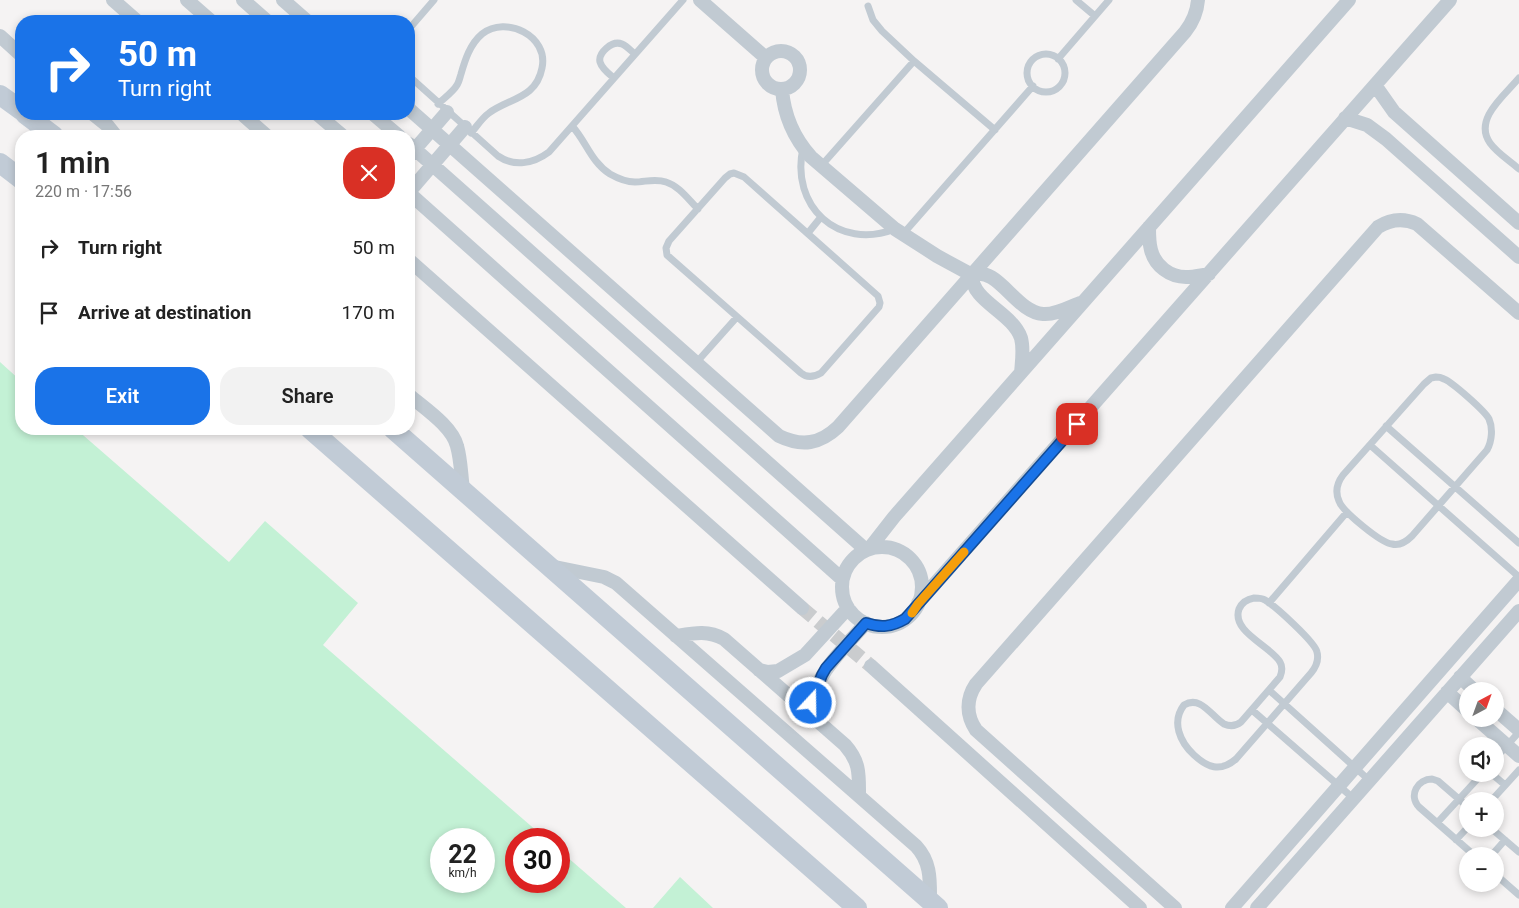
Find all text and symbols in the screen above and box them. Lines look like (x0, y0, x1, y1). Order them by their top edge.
text: 50 m (118, 34, 197, 75)
icon: right (35, 35, 100, 100)
text: Turn right (118, 76, 212, 101)
text: 1 min (35, 145, 110, 180)
button: close (343, 147, 395, 199)
text: 220 m · 17:56 (35, 182, 132, 201)
icon: right (35, 234, 63, 262)
text: Turn right (78, 236, 162, 259)
text: 50 m (352, 236, 395, 259)
icon: arrive (35, 299, 63, 327)
text: Arrive at destination (78, 301, 251, 324)
text: 170 m (342, 301, 395, 324)
button: Exit (35, 367, 210, 425)
button: Share (220, 367, 395, 425)
pin (1056, 403, 1098, 445)
icon: arrive (1063, 410, 1091, 438)
position arrow (784, 676, 836, 728)
north arrow (1459, 682, 1504, 728)
map controls (1459, 682, 1504, 892)
button: sound (1459, 737, 1504, 782)
button: + (1459, 792, 1504, 837)
speed limit sign: 30 (505, 828, 570, 893)
text: 22 (448, 840, 477, 869)
button: − (1459, 847, 1504, 892)
text: km/h (448, 866, 477, 880)

